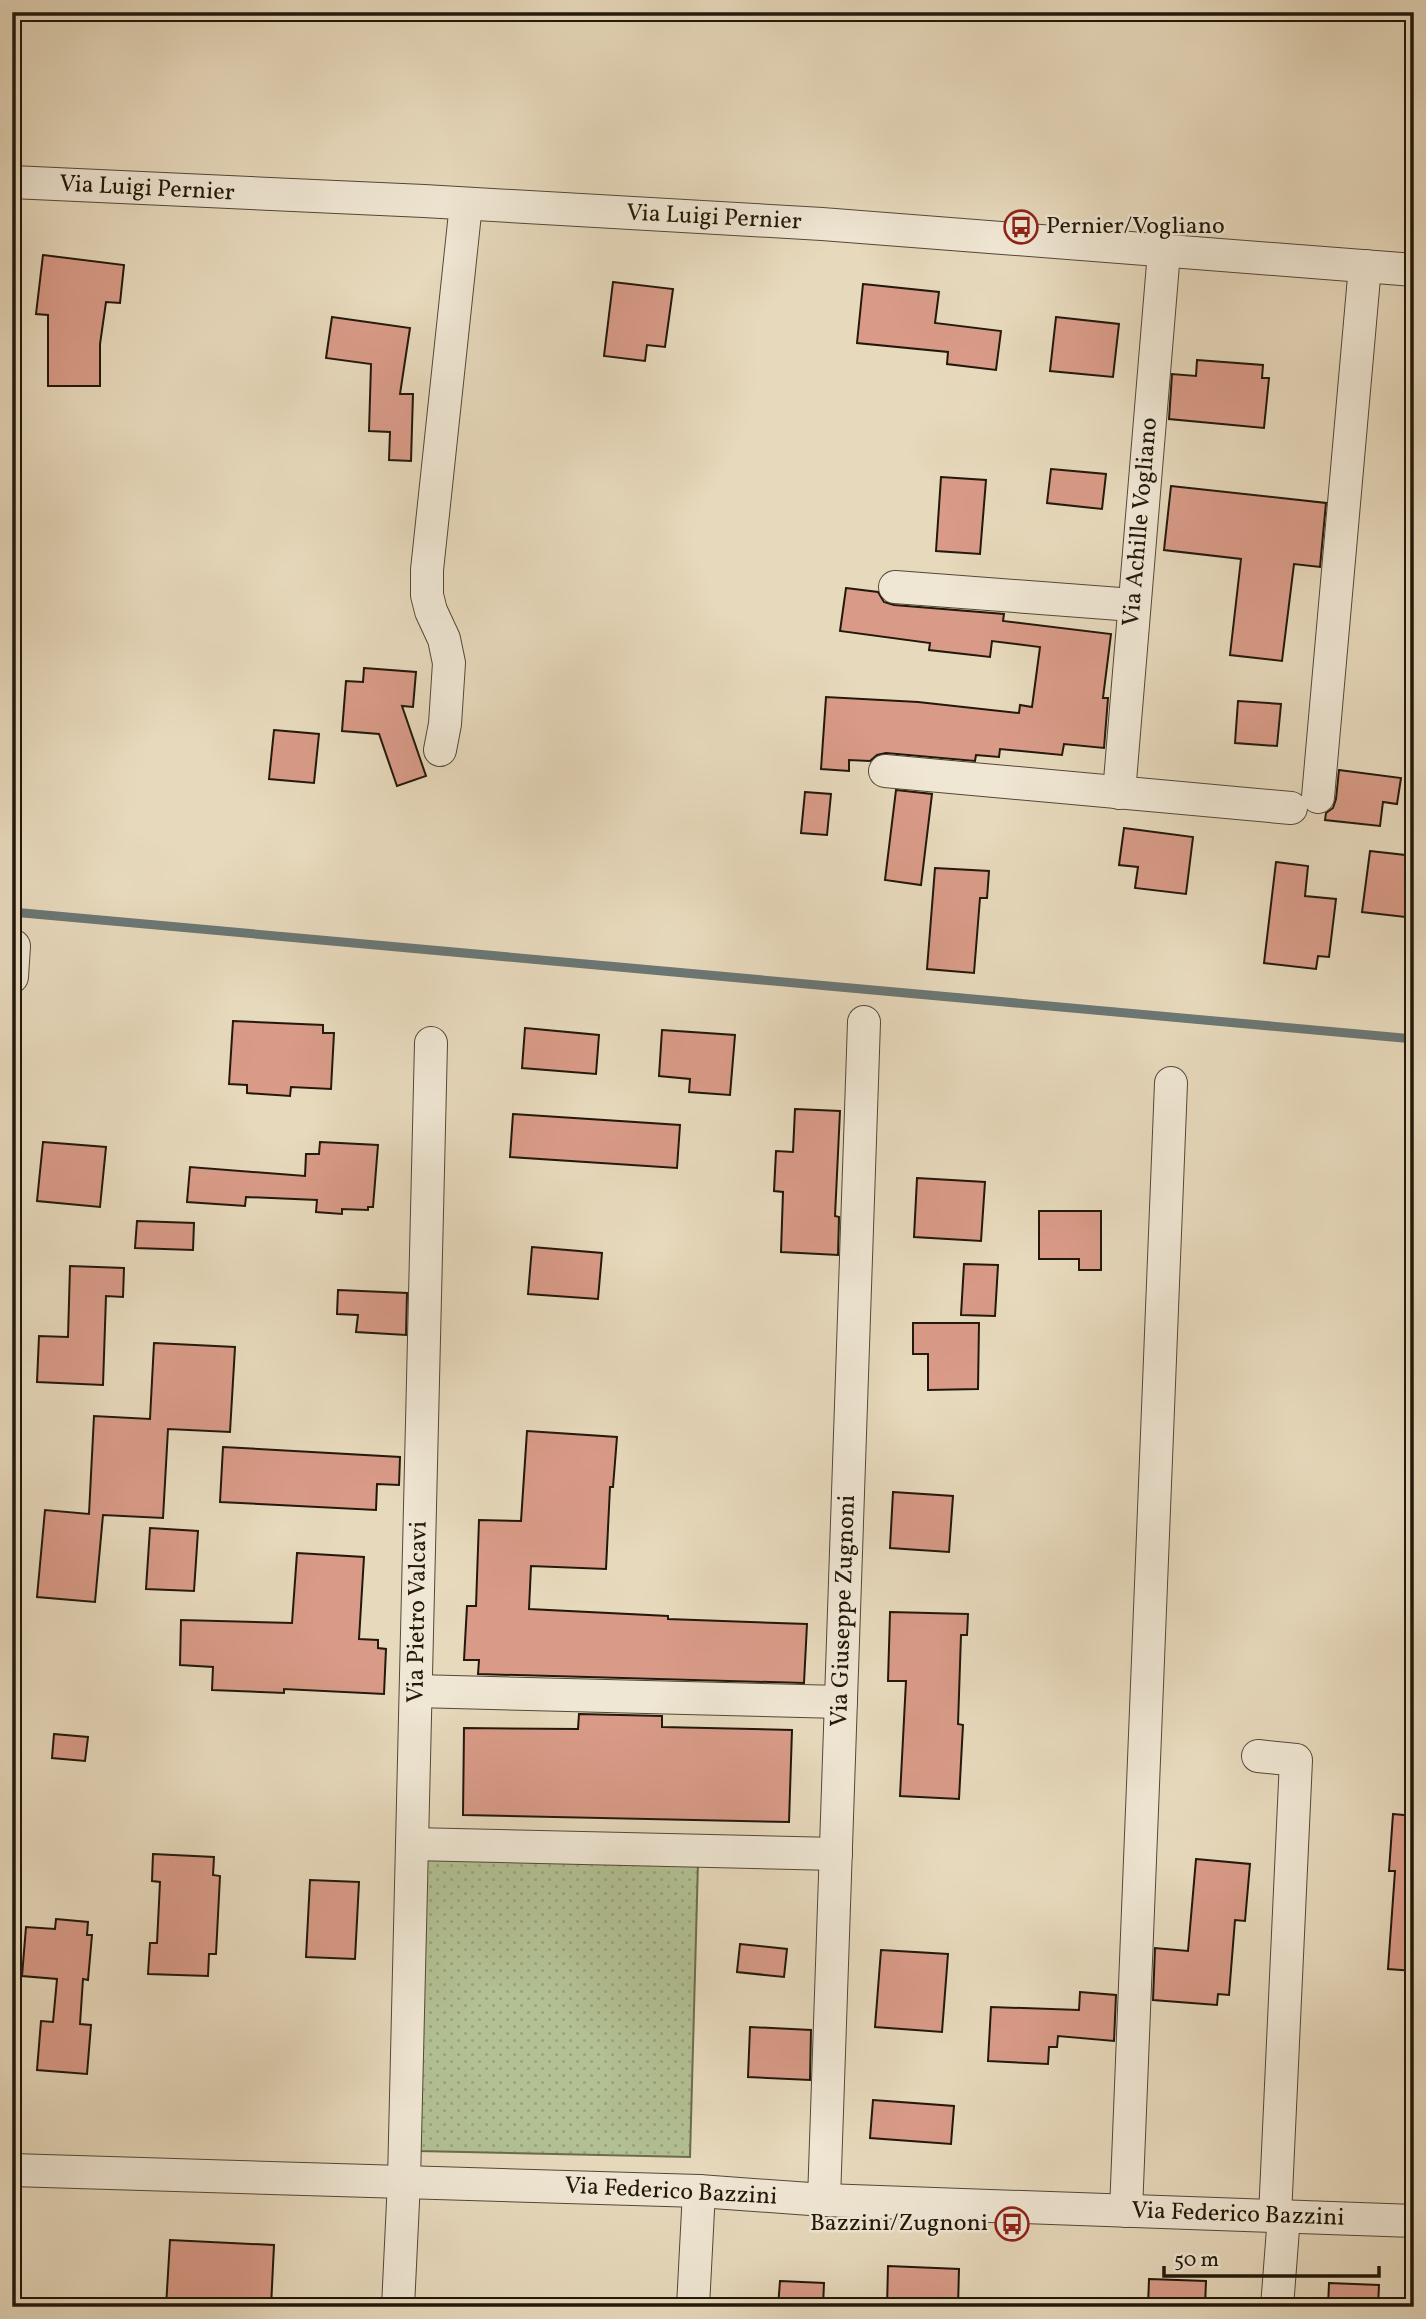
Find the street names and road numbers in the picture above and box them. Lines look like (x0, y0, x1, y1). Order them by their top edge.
street label: Via Luigi Pernier (58, 167, 236, 211)
street label: Via Luigi Pernier (625, 196, 803, 240)
street label: Via Achille Vogliano (1115, 416, 1167, 628)
street label: Via Giuseppe Zugnoni (823, 1494, 865, 1728)
street label: Via Pietro Valcavi (399, 1521, 437, 1703)
street label: Via Federico Bazzini (564, 2169, 778, 2215)
street label: Via Federico Bazzini (1131, 2194, 1345, 2236)

